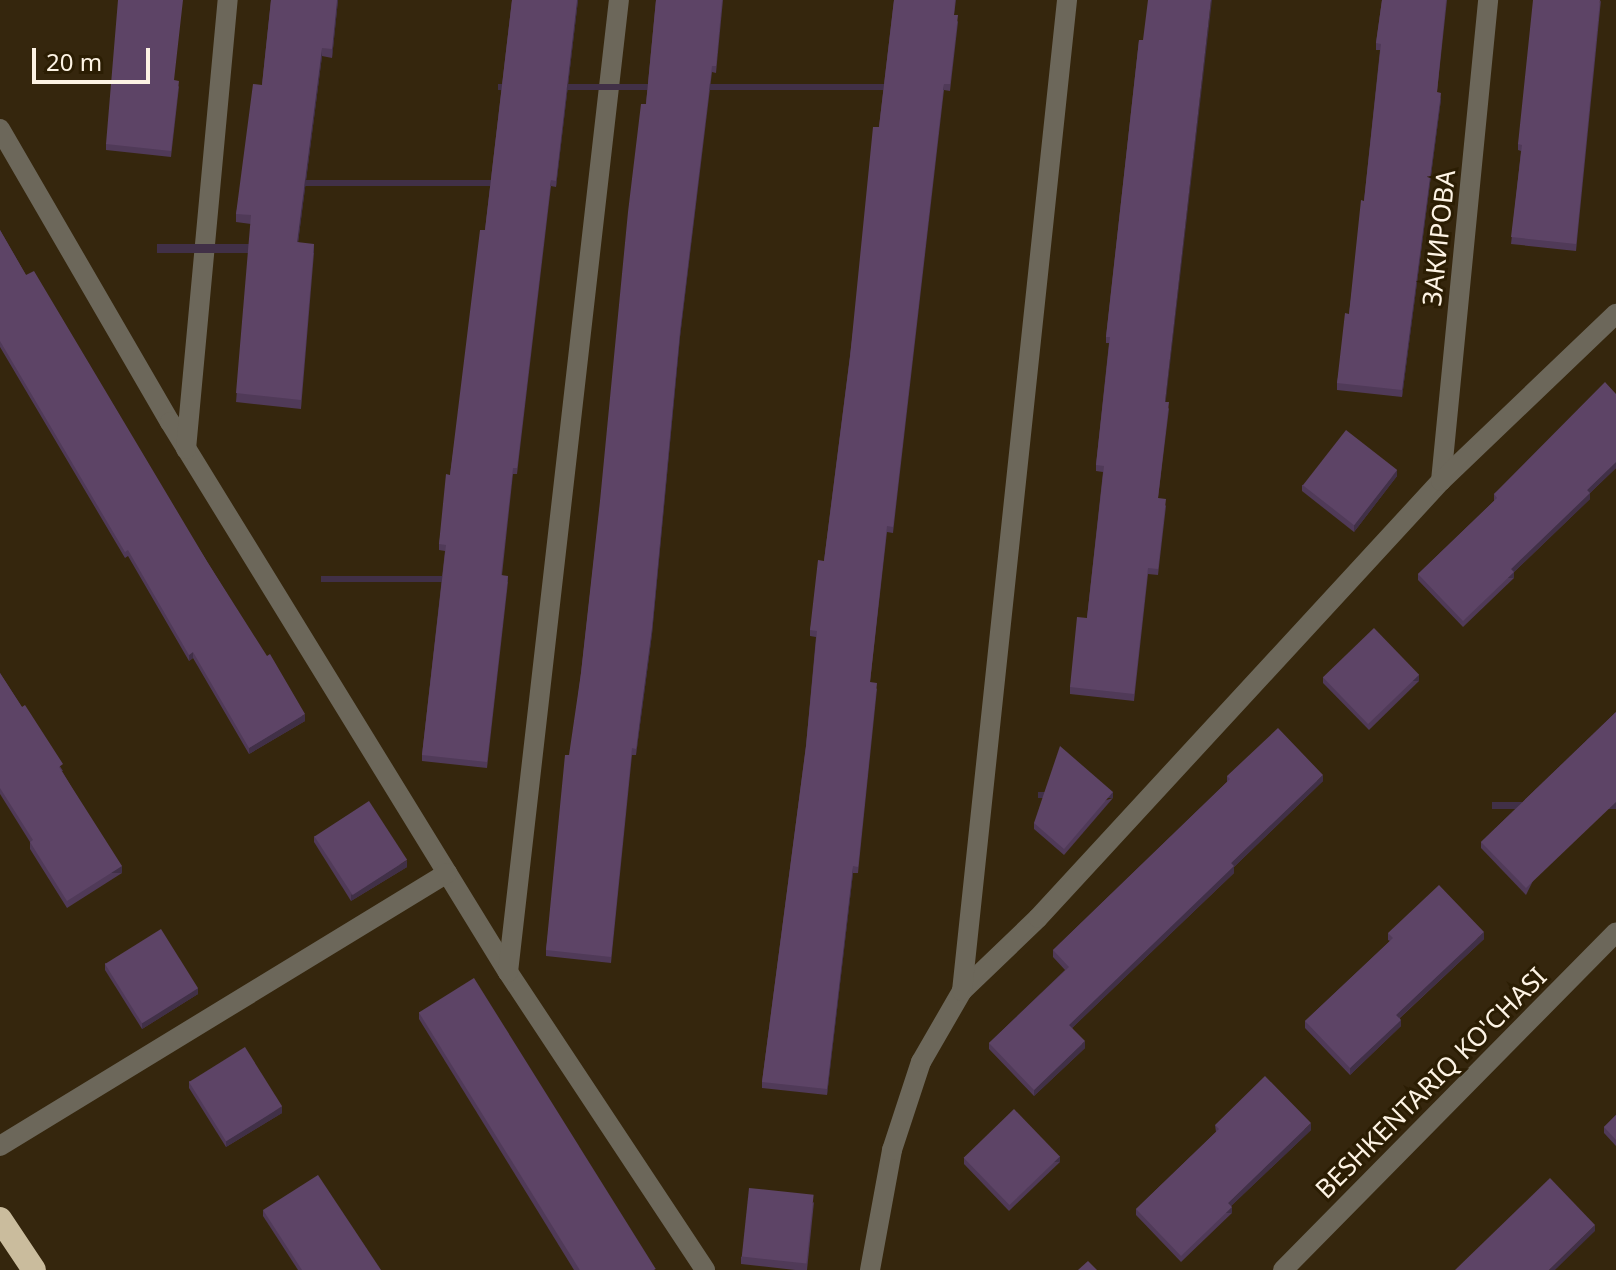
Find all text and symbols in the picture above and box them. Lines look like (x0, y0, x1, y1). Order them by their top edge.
scale bar (36, 32, 154, 82)
text: 20 m (46, 45, 102, 78)
street label: ЗАКИРОВА (1416, 168, 1462, 308)
street label: BESHKENTARIQ KO'CHASI (1309, 961, 1553, 1205)

